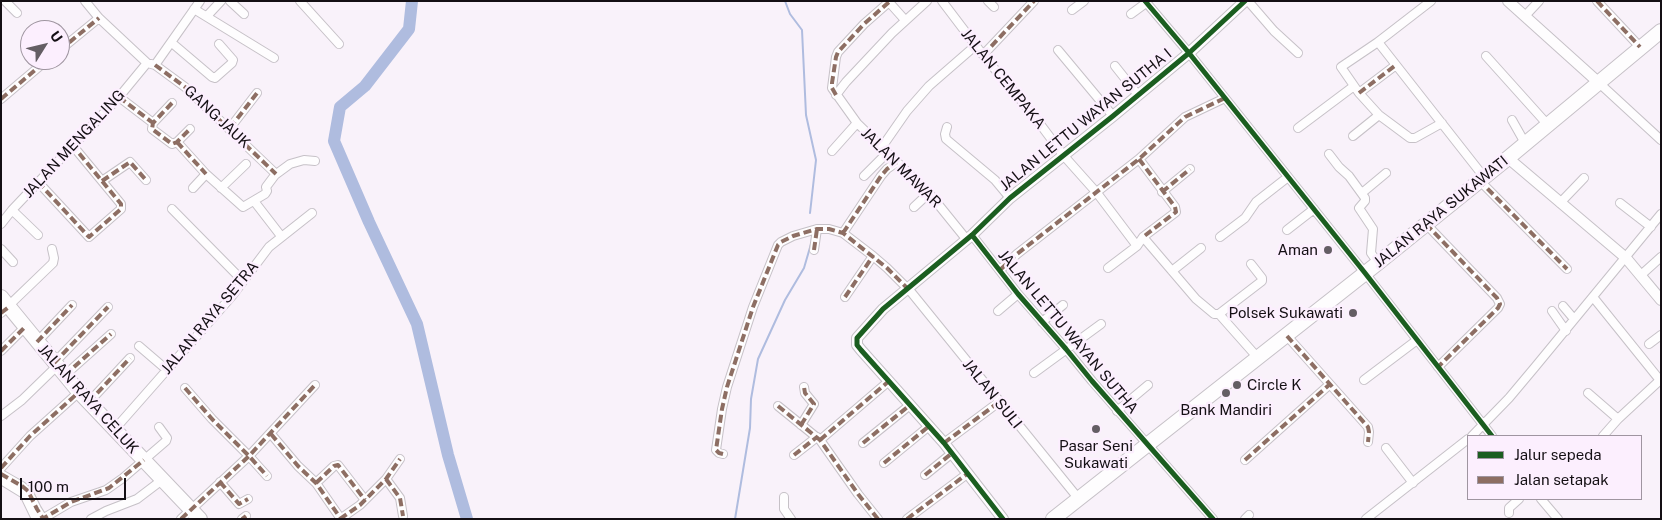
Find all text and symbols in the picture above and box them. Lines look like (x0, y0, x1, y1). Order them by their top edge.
north arrow (20, 20, 70, 70)
street label: JALAN CEMPAKA (957, 25, 1049, 133)
text: U (47, 28, 66, 46)
street label: JALAN LETTU WAYAN SUTHA I (996, 45, 1176, 195)
street label: GANG JAUK (180, 82, 254, 152)
street label: JALAN MENGALING (19, 86, 129, 202)
street label: JALAN MAWAR (857, 124, 945, 212)
street label: JALAN RAYA SUKAWATI (1370, 152, 1512, 272)
place label: Aman (1277, 241, 1318, 259)
marker: Aman (1322, 244, 1334, 256)
street label: JALAN LETTU WAYAN SUTHA (994, 246, 1142, 418)
street label: JALAN RAYA SETRA (158, 258, 262, 378)
place label: Polsek Sukawati (1228, 304, 1343, 322)
marker: Polsek Sukawati (1347, 307, 1359, 319)
street label: JALAN RAYA CELUK (34, 341, 142, 457)
street label: JALAN SULI (959, 356, 1025, 432)
place label: Circle K (1247, 376, 1301, 394)
marker: Circle K (1231, 379, 1243, 391)
marker: Bank Mandiri (1220, 387, 1232, 399)
place label: Bank Mandiri (1180, 401, 1272, 419)
marker: Pasar Seni Sukawati (1090, 423, 1102, 435)
legend (1467, 435, 1642, 500)
place label: Pasar Seni Sukawati (1059, 437, 1133, 472)
text: Jalur sepeda (1514, 446, 1602, 463)
scale bar (22, 468, 129, 500)
text: Jalan setapak (1514, 471, 1609, 488)
text: 100 m (28, 478, 69, 495)

